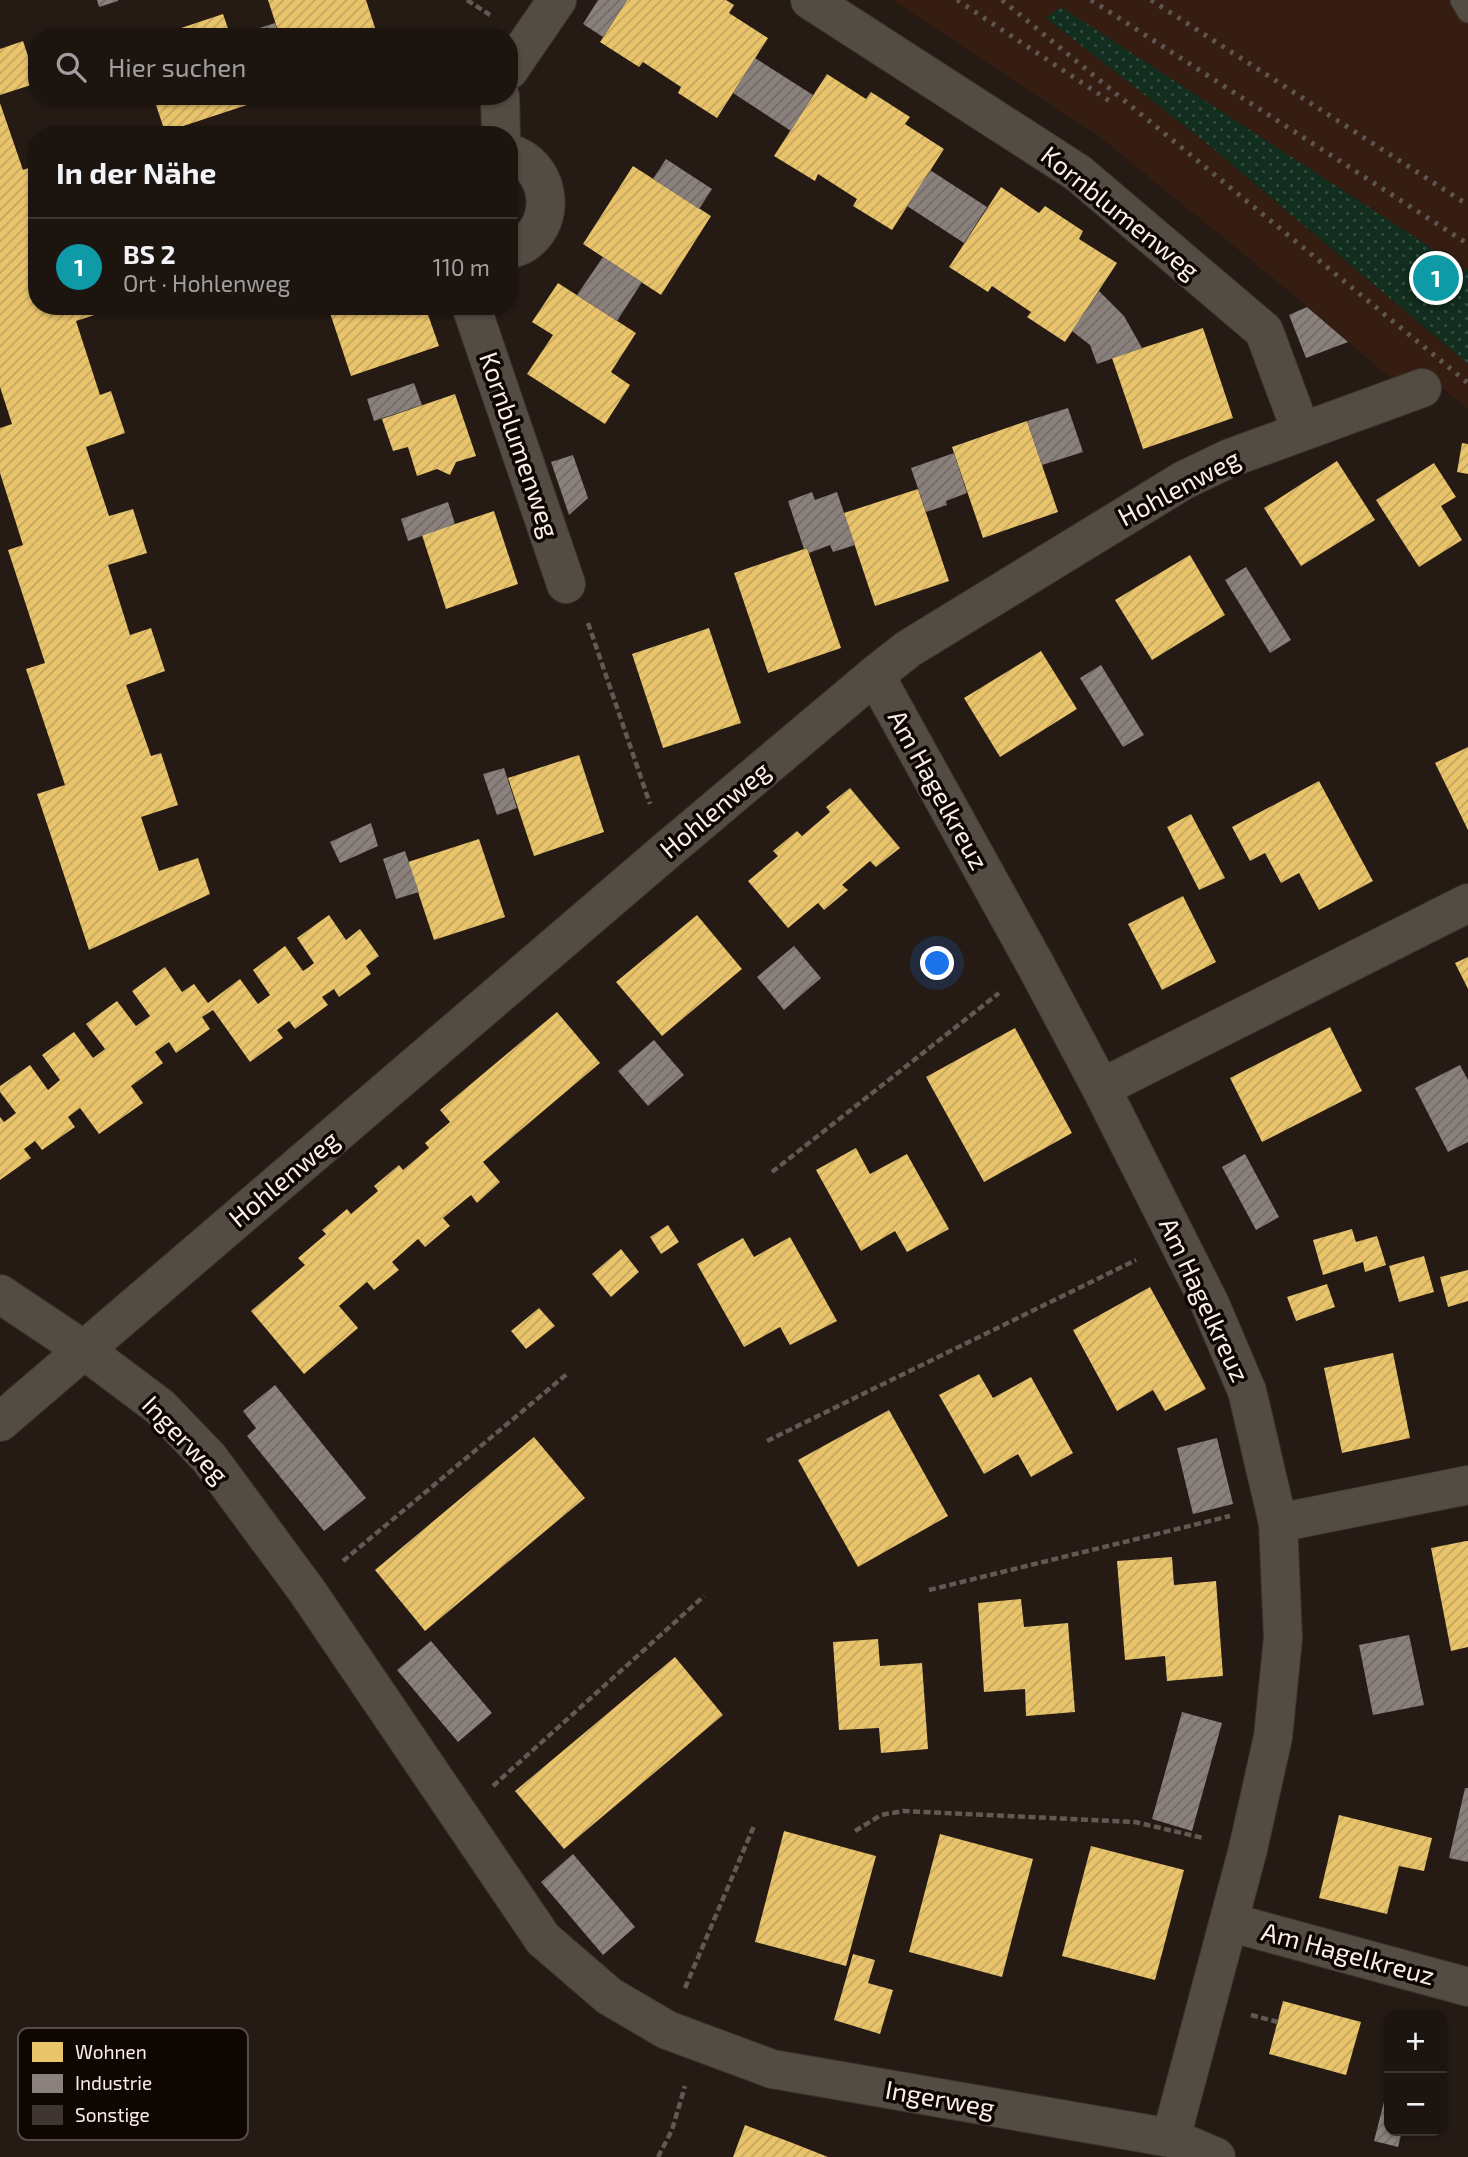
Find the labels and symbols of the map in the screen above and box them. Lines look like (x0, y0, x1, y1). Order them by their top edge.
street label: Kornblumenweg (1036, 139, 1206, 285)
pin: 1 (1413, 252, 1459, 304)
street label: Kornblumenweg (474, 348, 567, 541)
street label: Hohlenweg (1112, 442, 1245, 532)
street label: Am Hagelkreuz (883, 704, 996, 875)
street label: Hohlenweg (653, 754, 775, 864)
your location (920, 946, 954, 980)
street label: Hohlenweg (222, 1123, 344, 1233)
street label: Am Hagelkreuz (1154, 1212, 1257, 1387)
street label: Ingerweg (137, 1388, 236, 1489)
street label: Am Hagelkreuz (1258, 1915, 1438, 1991)
legend (18, 2028, 248, 2140)
text: Wohnen (75, 2040, 147, 2063)
text: Industrie (75, 2071, 152, 2094)
street label: Ingerweg (883, 2073, 997, 2122)
text: Sonstige (75, 2103, 150, 2126)

